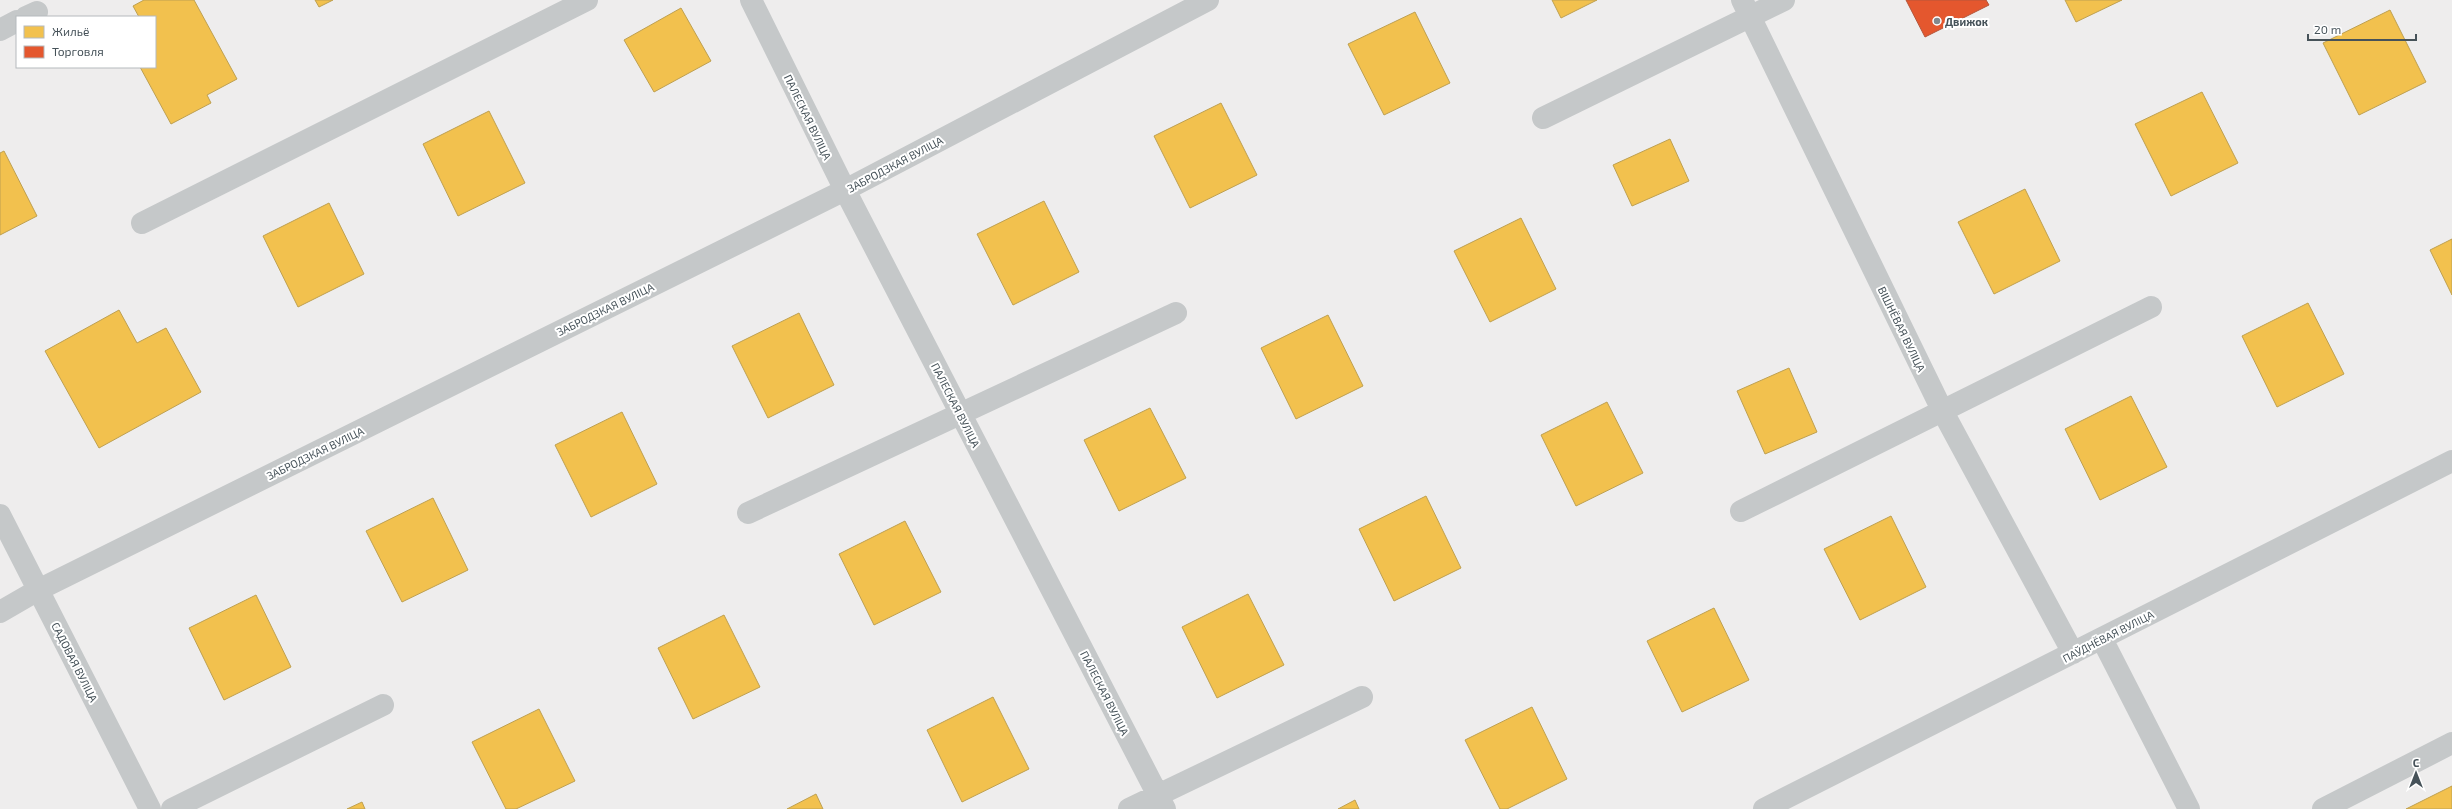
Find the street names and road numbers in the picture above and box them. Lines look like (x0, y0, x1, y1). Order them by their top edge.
street label: ПАЛЕСКАЯ ВУЛІЦА (782, 72, 834, 162)
street label: ЗАБРОДЗКАЯ ВУЛІЦА (845, 133, 945, 195)
street label: ЗАБРОДЗКАЯ ВУЛІЦА (554, 280, 656, 338)
street label: ВІШНЁВАЯ ВУЛІЦА (1876, 284, 1928, 374)
street label: ПАЛЕСКАЯ ВУЛІЦА (929, 360, 983, 450)
street label: ЗАБРОДЗКАЯ ВУЛІЦА (264, 424, 366, 482)
street label: ПАЎДНЁВАЯ ВУЛІЦА (2060, 607, 2156, 665)
street label: САДОВАЯ ВУЛІЦА (49, 620, 101, 704)
street label: ПАЛЕСКАЯ ВУЛІЦА (1078, 648, 1132, 738)

